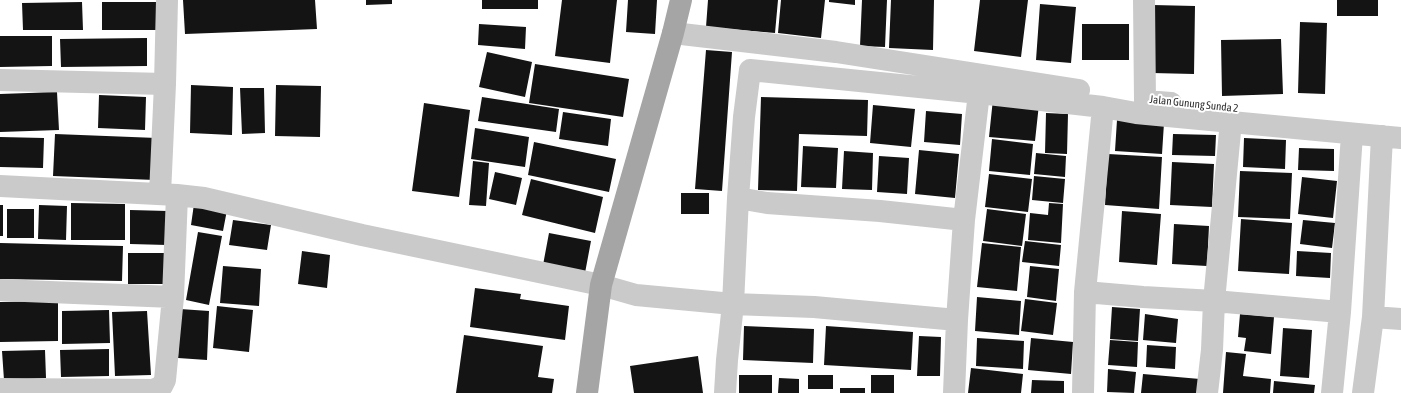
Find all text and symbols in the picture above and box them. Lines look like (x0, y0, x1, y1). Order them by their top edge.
street label: Jalan Gunung Sunda 2 (1149, 93, 1239, 115)

